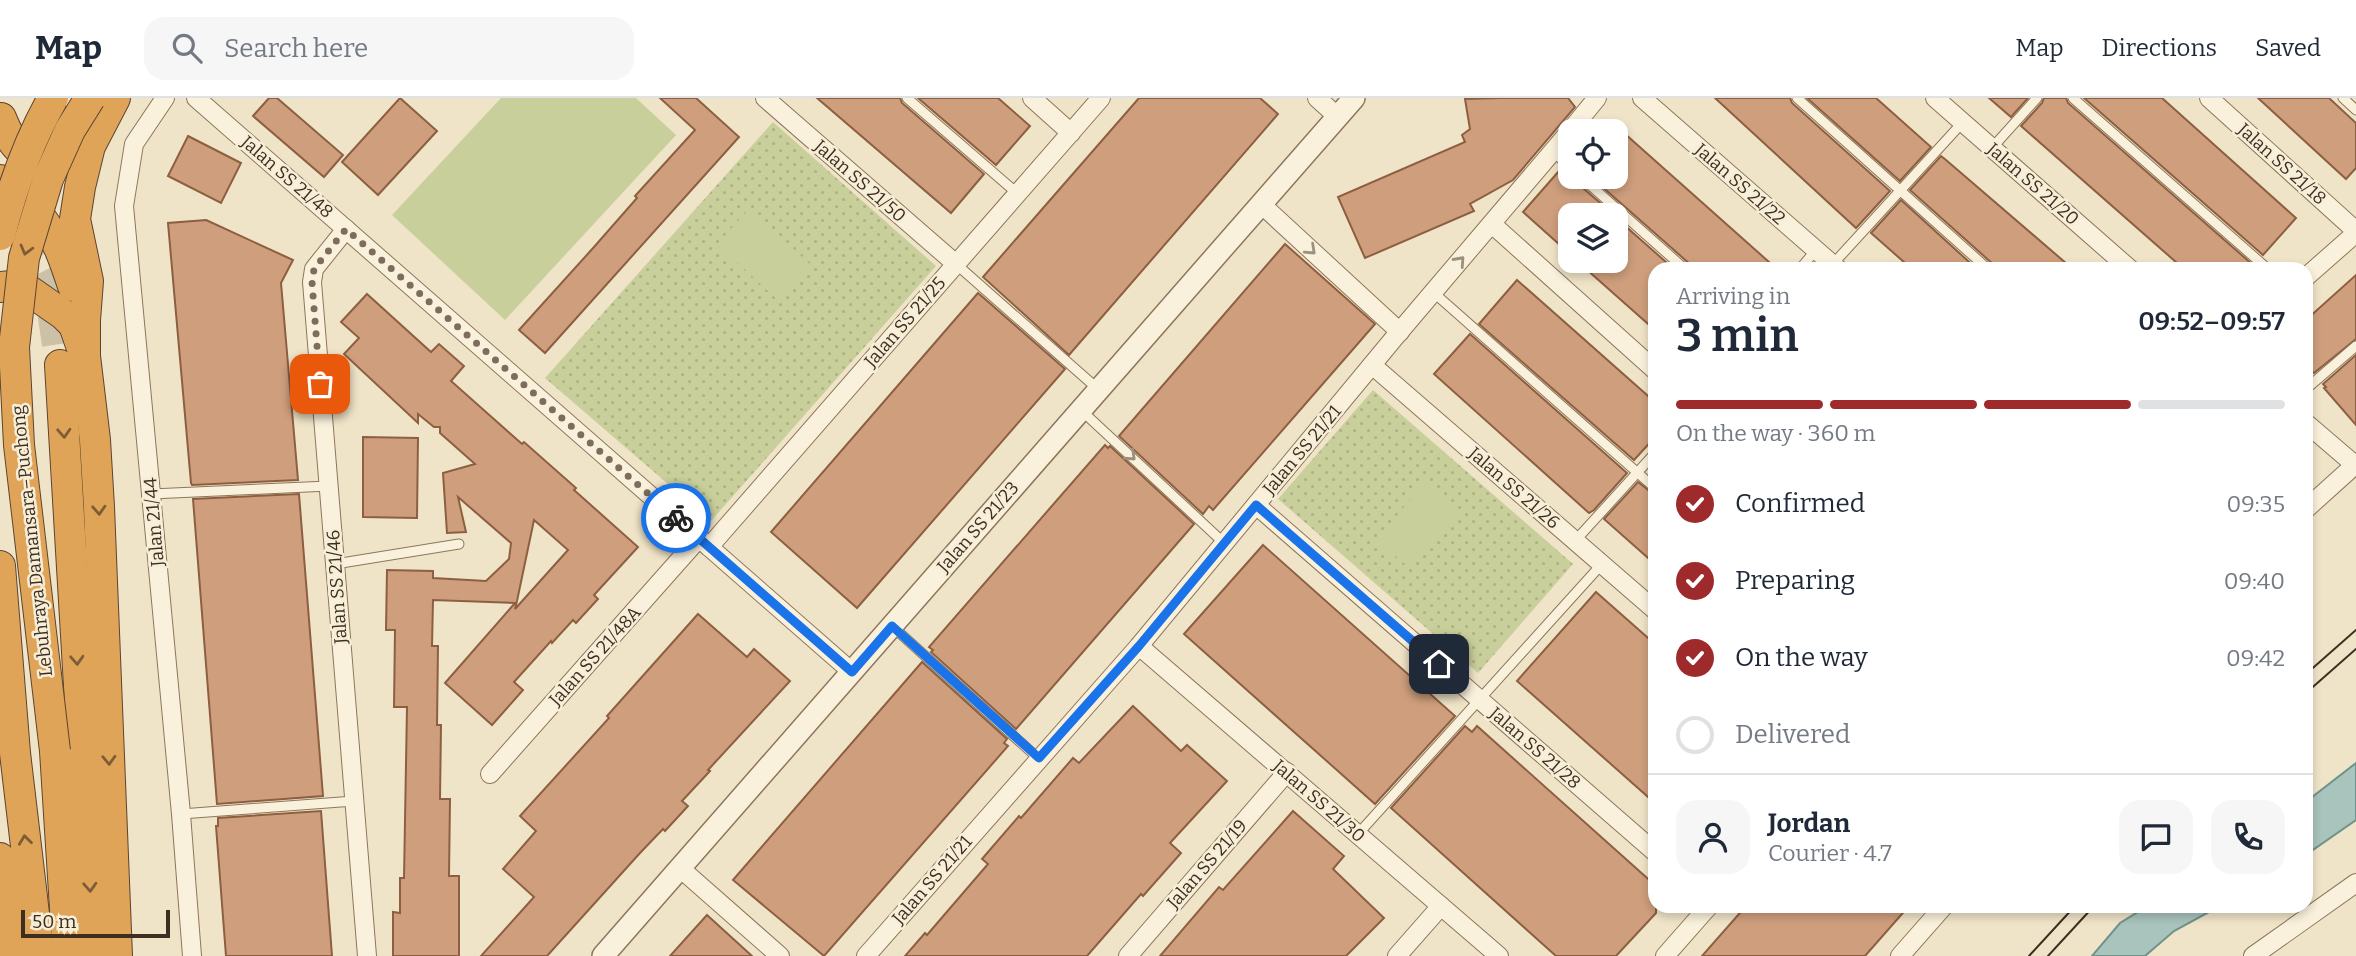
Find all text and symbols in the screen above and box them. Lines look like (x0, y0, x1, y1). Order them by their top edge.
search box (144, 17, 634, 80)
text: Map (35, 28, 102, 68)
icon: search (168, 29, 206, 67)
text: Search here (224, 33, 368, 64)
text: Map (2015, 34, 2064, 62)
text: Directions (2102, 34, 2217, 62)
text: Saved (2255, 34, 2321, 62)
street label: Jalan SS 21/18 (2233, 118, 2331, 209)
map controls (1558, 119, 1628, 273)
button: locate (1558, 119, 1628, 189)
street label: Jalan SS 21/48 (236, 130, 337, 223)
street label: Jalan SS 21/50 (809, 135, 910, 227)
street label: Jalan SS 21/20 (1982, 137, 2083, 230)
street label: Jalan SS 21/22 (1689, 138, 1790, 229)
button: layers (1558, 203, 1628, 273)
one-way arrow (1303, 242, 1316, 254)
one-way arrow (20, 244, 34, 256)
one-way arrow (1452, 257, 1464, 270)
street label: Jalan SS 21/25 (859, 272, 950, 372)
text: Arriving in (1676, 282, 1790, 310)
text: 09:52–09:57 (2138, 306, 2285, 337)
text: 3 min (1676, 308, 1799, 363)
pin (290, 354, 350, 414)
icon: bag (301, 365, 339, 403)
street label: Jalan SS 21/21 (1257, 400, 1346, 500)
street label: Lebuhraya Damansara–Puchong (7, 404, 57, 678)
text: On the way · 360 m (1676, 419, 1875, 447)
one-way arrow (56, 428, 71, 439)
street label: Jalan SS 21/26 (1463, 442, 1564, 534)
one-way arrow (1123, 448, 1136, 460)
street label: Jalan 21/44 (139, 476, 169, 568)
street label: Jalan SS 21/23 (932, 477, 1023, 578)
courier (641, 483, 711, 553)
icon: check (1676, 485, 1714, 523)
text: Confirmed (1735, 488, 1865, 519)
text: 09:35 (2227, 490, 2285, 518)
icon: bike (657, 499, 695, 537)
one-way arrow (91, 504, 106, 515)
street label: Jalan SS 21/46 (322, 529, 352, 646)
icon: check (1676, 562, 1714, 600)
text: Preparing (1735, 565, 1855, 596)
text: 09:40 (2224, 567, 2285, 595)
street label: Jalan SS 21/48A (544, 601, 646, 711)
pin (1409, 634, 1469, 694)
icon: check (1676, 639, 1714, 677)
text: On the way (1735, 642, 1868, 673)
text: 09:42 (2226, 644, 2285, 672)
icon: home (1420, 645, 1458, 683)
one-way arrow (69, 655, 84, 666)
street label: Jalan SS 21/28 (1484, 702, 1585, 794)
text: Delivered (1735, 719, 1850, 750)
one-way arrow (102, 754, 117, 765)
street label: Jalan SS 21/30 (1268, 754, 1370, 847)
button: person (1676, 800, 1750, 874)
button: chat (2119, 800, 2193, 874)
button: phone (2211, 800, 2285, 874)
text: Jordan (1768, 808, 1850, 839)
street label: Jalan SS 21/19 (1162, 815, 1252, 914)
street label: Jalan SS 21/21 (887, 831, 977, 930)
one-way arrow (18, 834, 33, 845)
text: Courier · 4.7 (1768, 839, 1892, 867)
one-way arrow (83, 882, 98, 893)
scale bar (21, 907, 170, 939)
text: 50 m (32, 910, 76, 933)

